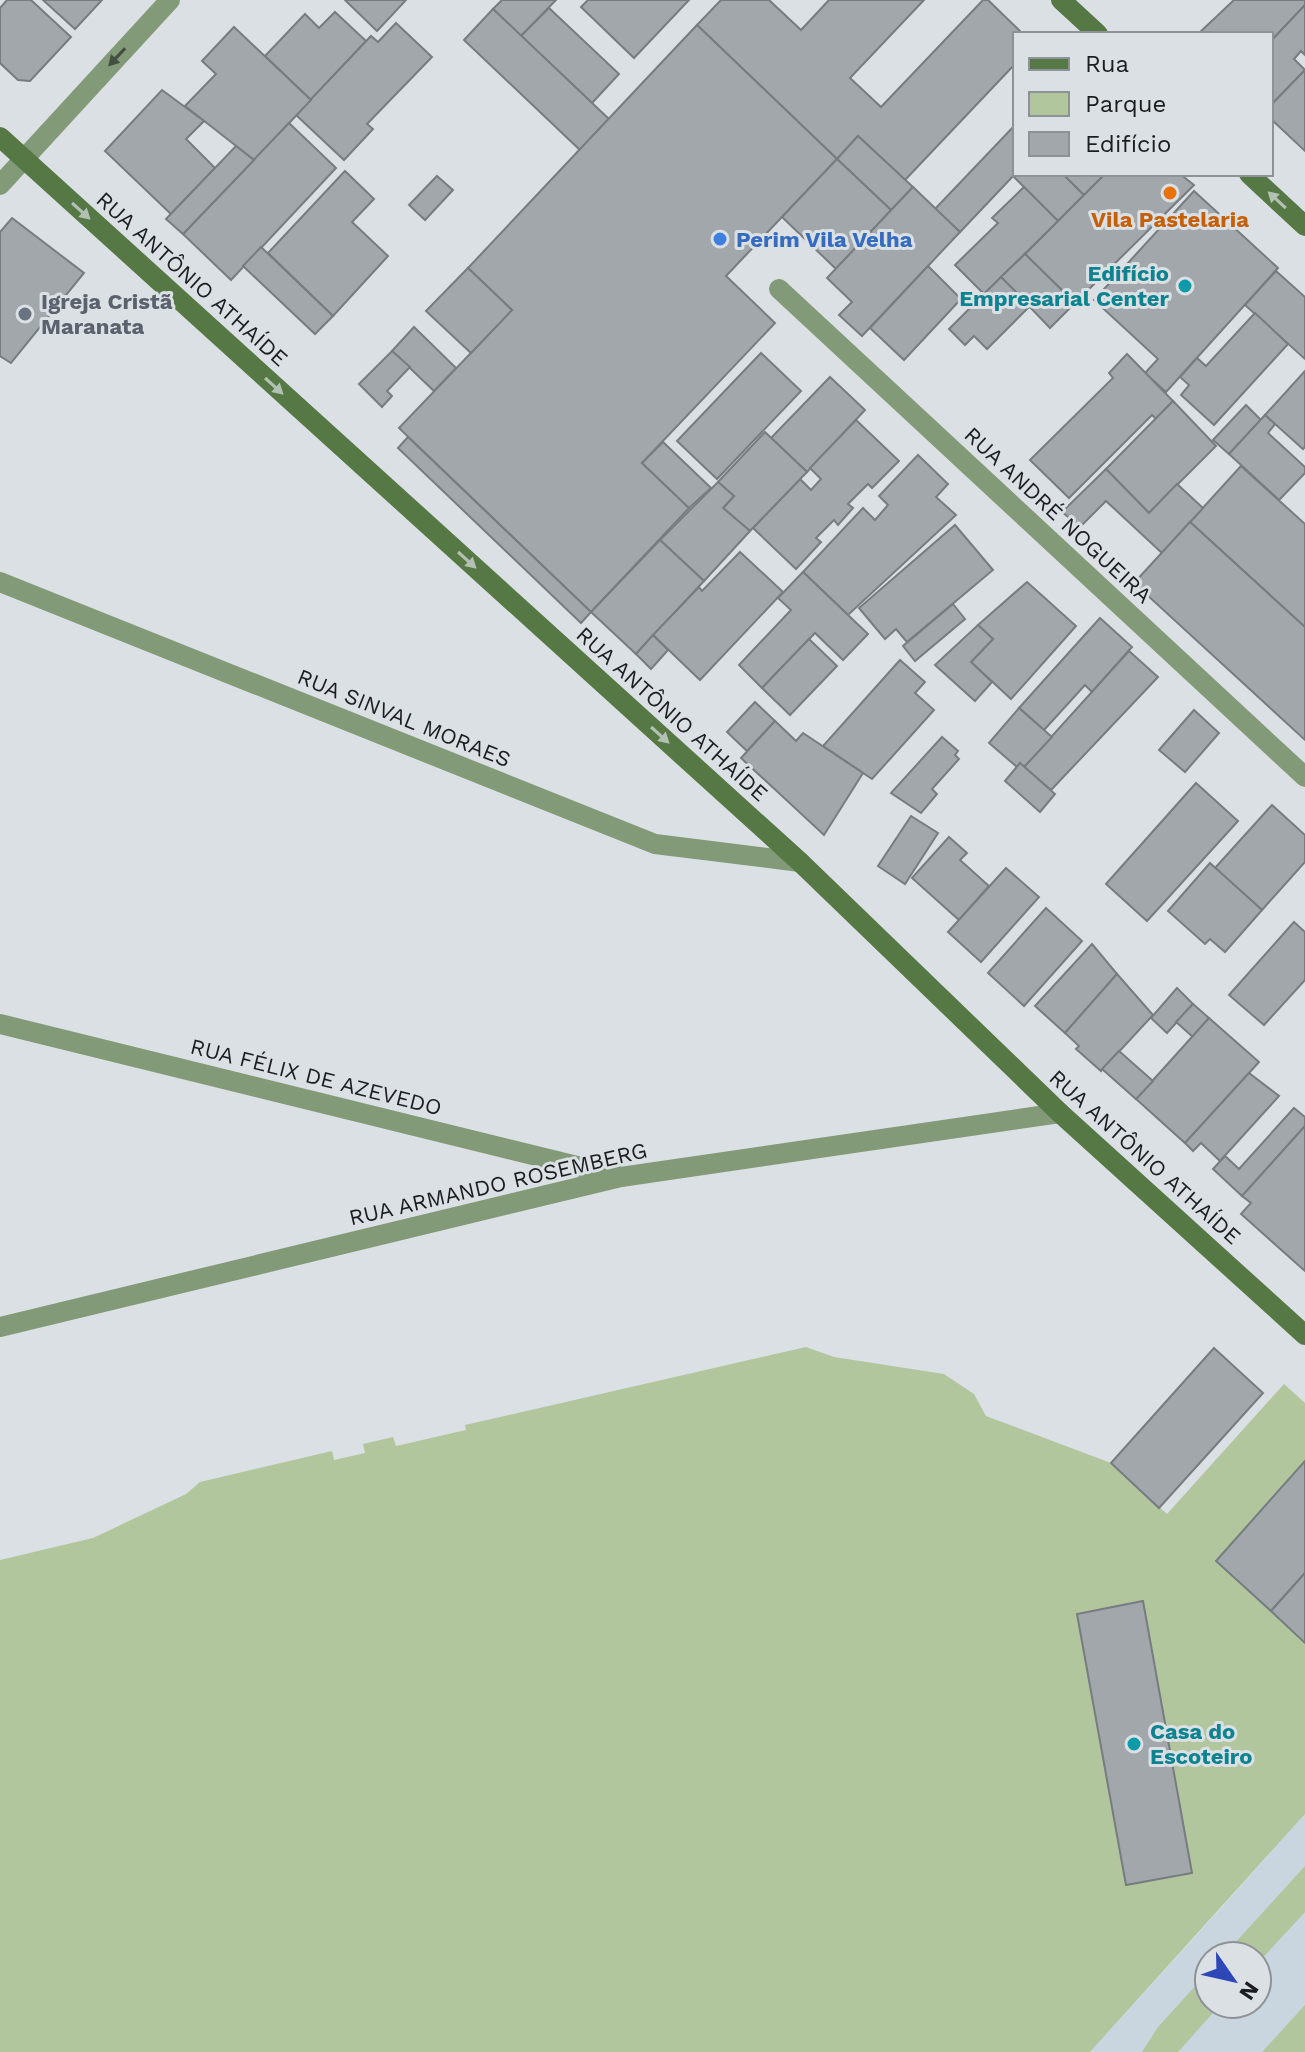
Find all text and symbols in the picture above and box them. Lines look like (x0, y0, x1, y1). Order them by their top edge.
legend (1013, 32, 1273, 176)
one-way arrow (109, 48, 127, 67)
text: Rua (1085, 50, 1129, 78)
text: Parque (1085, 90, 1166, 118)
text: Edifício (1085, 130, 1171, 158)
marker: Vila Pastelaria (1161, 184, 1179, 202)
street label: RUA ANTÔNIO ATHAÍDE (91, 187, 293, 371)
one-way arrow (1268, 191, 1287, 209)
one-way arrow (72, 202, 91, 220)
place label: Vila Pastelaria (1091, 207, 1249, 232)
place label: Perim Vila Velha (736, 227, 913, 252)
marker: Perim Vila Velha (711, 230, 729, 248)
place label: Edifício Empresarial Center (959, 261, 1170, 311)
marker: Edifício Empresarial Center (1176, 277, 1194, 295)
place label: Igreja Cristã Maranata (41, 289, 173, 339)
marker: Igreja Cristã Maranata (16, 305, 34, 323)
one-way arrow (264, 377, 284, 395)
street label: RUA ANDRÉ NOGUEIRA (959, 422, 1157, 608)
one-way arrow (457, 551, 476, 569)
street label: RUA ANTÔNIO ATHAÍDE (571, 622, 773, 806)
street label: RUA SINVAL MORAES (294, 664, 514, 772)
one-way arrow (649, 726, 669, 743)
street label: RUA FÉLIX DE AZEVEDO (188, 1034, 444, 1120)
street label: RUA ANTÔNIO ATHAÍDE (1044, 1065, 1246, 1249)
street label: RUA ARMANDO ROSEMBERG (347, 1138, 649, 1230)
place label: Casa do Escoteiro (1150, 1719, 1252, 1769)
marker: Casa do Escoteiro (1125, 1735, 1143, 1753)
north arrow (1193, 1940, 1273, 2020)
text: N (1234, 1977, 1264, 2005)

